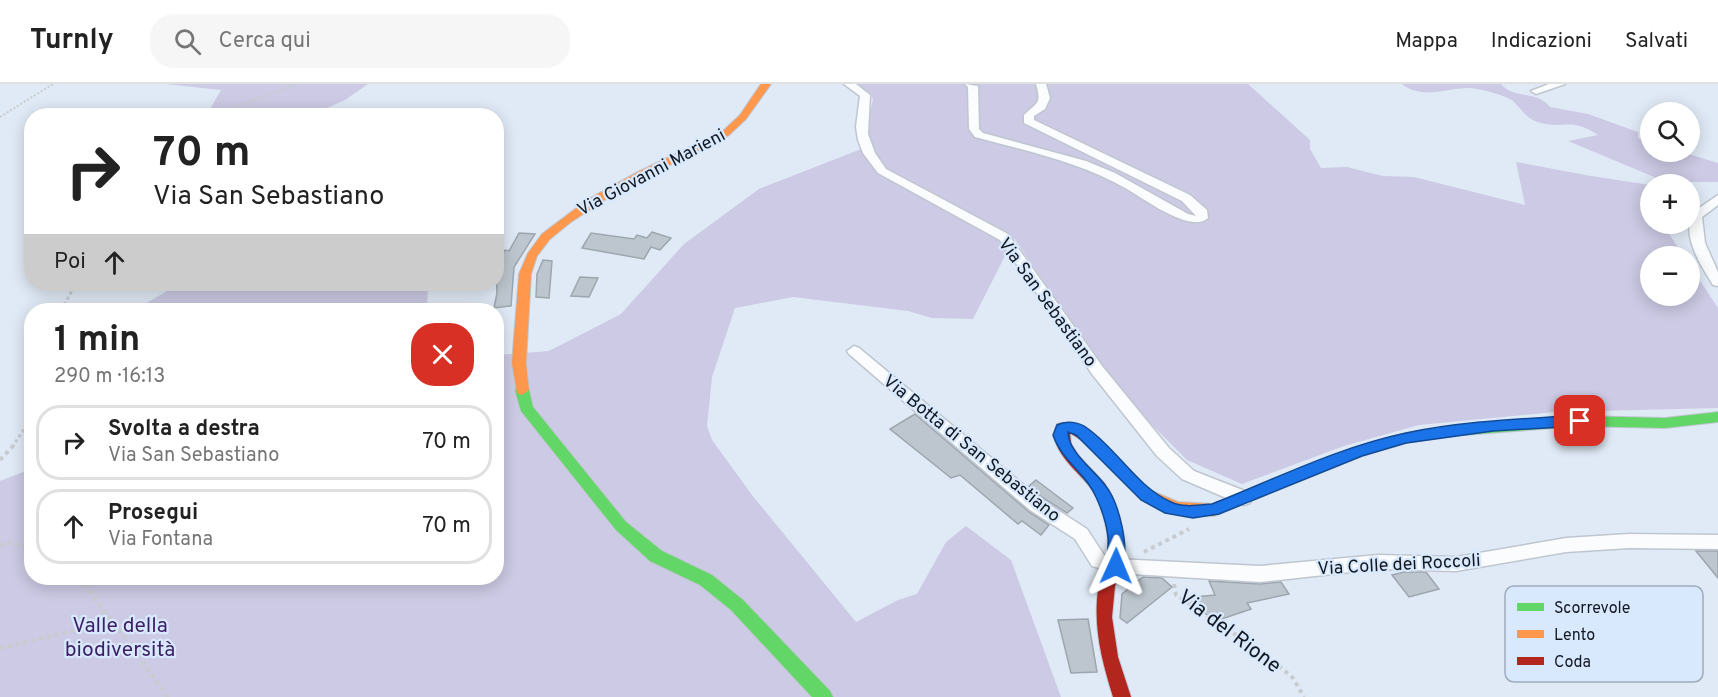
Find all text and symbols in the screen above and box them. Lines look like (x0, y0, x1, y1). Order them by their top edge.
search box (150, 14, 570, 68)
text: Turnly (30, 23, 114, 59)
icon: search (171, 25, 204, 58)
text: Cerca qui (219, 28, 311, 55)
text: Mappa (1395, 28, 1458, 55)
text: Indicazioni (1491, 28, 1592, 55)
text: Salvati (1625, 28, 1688, 55)
map controls (1640, 102, 1700, 306)
button: search (1640, 102, 1700, 162)
street label: Via Giovanni Marieni (574, 125, 730, 222)
text: 70 m (153, 128, 251, 181)
icon: right (54, 132, 132, 210)
button: + (1640, 174, 1700, 234)
text: Via San Sebastiano (153, 180, 384, 214)
street label: Via San Sebastiano (992, 234, 1101, 372)
icon: ahead (98, 246, 131, 279)
button: − (1640, 246, 1700, 306)
text: Poi (54, 249, 86, 276)
text: 1 min (54, 318, 140, 364)
button: close (411, 323, 474, 386)
text: 290 m · 16:13 (54, 364, 165, 390)
street label: Via Botta di San Sebastiano (878, 370, 1065, 528)
pin (1554, 395, 1605, 446)
icon: arrive (1563, 404, 1596, 437)
text: Svolta a destra (108, 416, 260, 443)
icon: right (57, 426, 90, 459)
text: 70 m (422, 429, 471, 456)
text: Via San Sebastiano (108, 443, 279, 469)
text: Prosegui (108, 500, 198, 527)
icon: ahead (57, 510, 90, 543)
text: 70 m (422, 513, 471, 540)
text: Via Fontana (108, 527, 213, 553)
position arrow (1084, 534, 1148, 598)
street label: Via Colle dei Roccoli (1317, 550, 1481, 581)
street label: Via del Rione (1172, 584, 1286, 680)
legend (1505, 586, 1703, 682)
text: Scorrevole (1554, 599, 1630, 619)
park label: Valle della biodiversità (65, 613, 175, 664)
text: Lento (1554, 626, 1595, 646)
text: Coda (1554, 653, 1591, 673)

